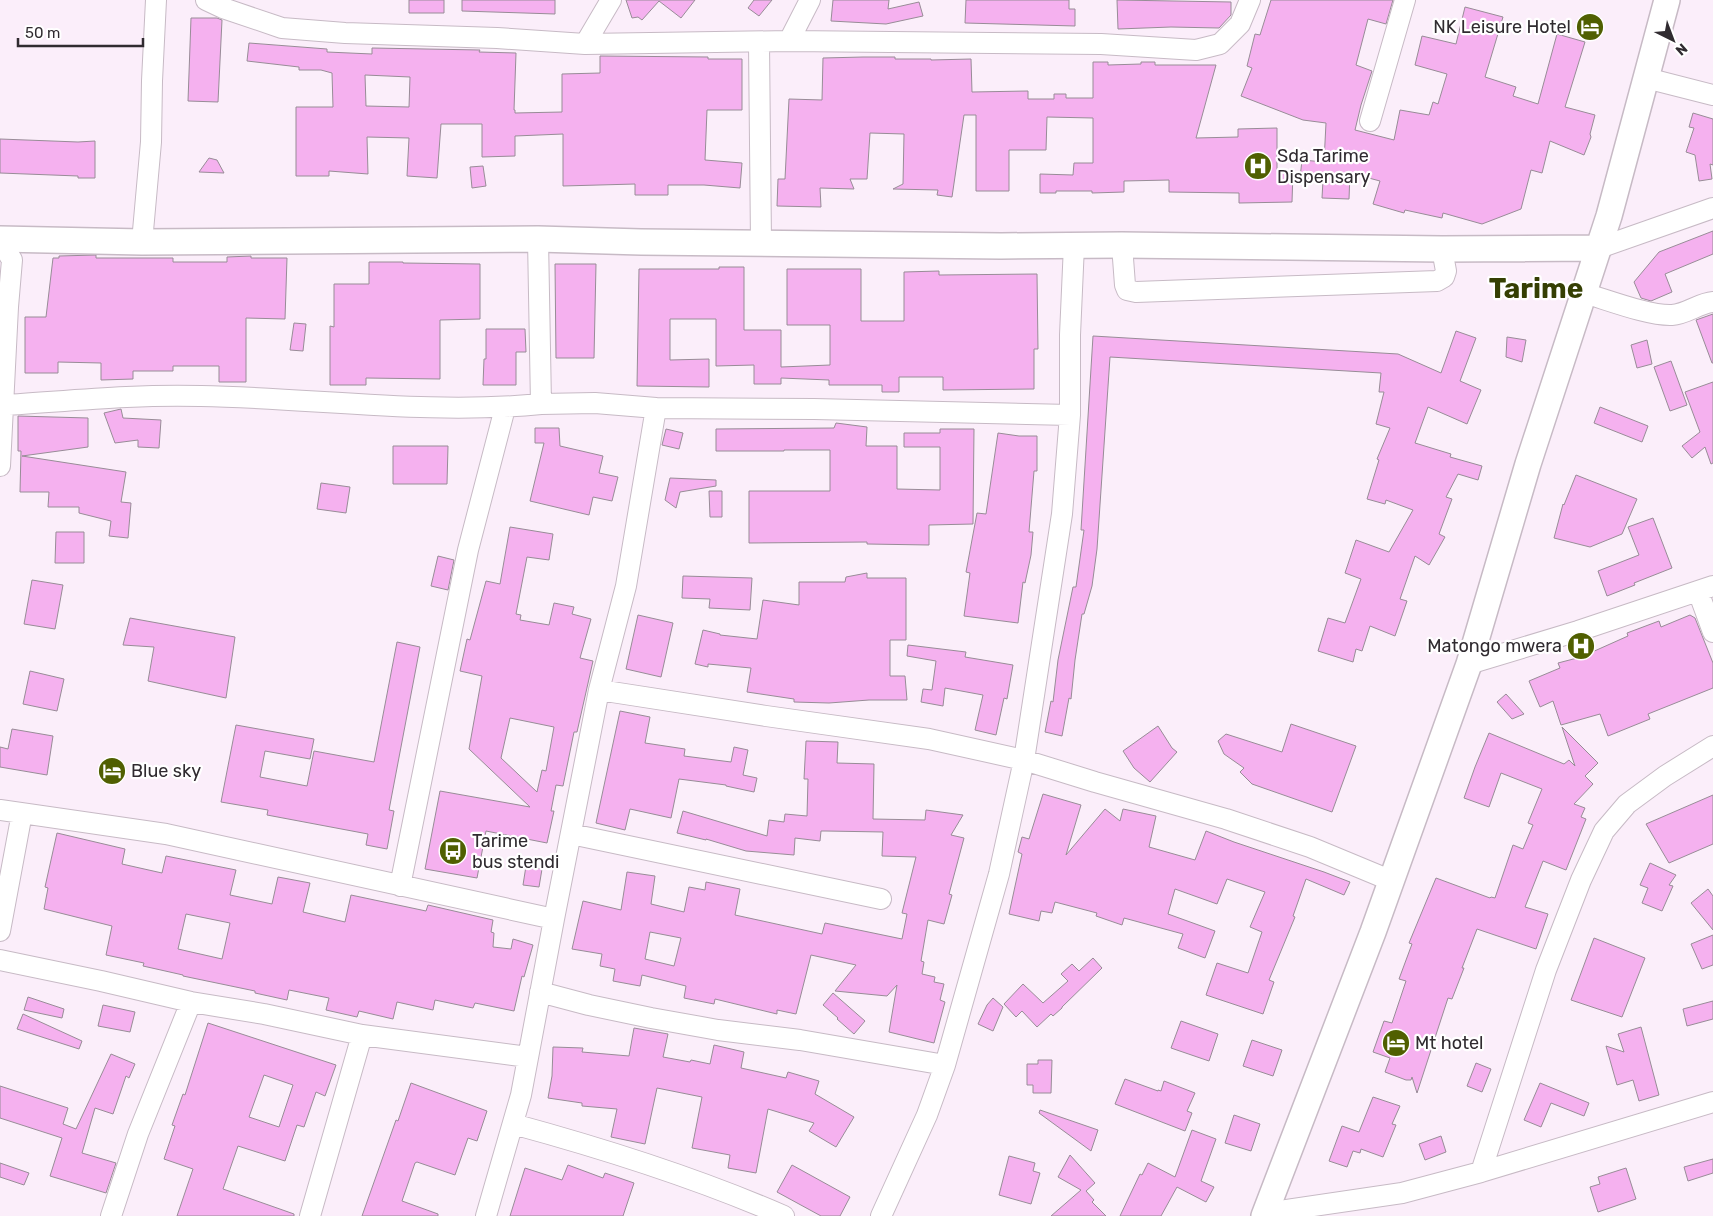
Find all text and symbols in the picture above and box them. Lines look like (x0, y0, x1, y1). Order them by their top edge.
hotel icon: NK Leisure Hotel (1575, 12, 1605, 42)
scale bar (18, 15, 142, 47)
north arrow (1648, 15, 1698, 65)
place label: NK Leisure Hotel (1433, 16, 1571, 38)
text: 50 m (25, 24, 60, 42)
text: N (1672, 40, 1691, 59)
place label: Sda Tarime Dispensary (1277, 145, 1371, 188)
hospital icon: Sda Tarime Dispensary (1243, 151, 1273, 181)
district label: Tarime (1489, 272, 1583, 305)
hospital icon: Matongo mwera (1566, 631, 1596, 661)
place label: Matongo mwera (1427, 635, 1562, 657)
hotel icon: Blue sky (97, 756, 127, 786)
place label: Blue sky (131, 760, 201, 782)
place label: Tarime bus stendi (472, 830, 559, 873)
bus stop icon: Tarime bus stendi (438, 836, 468, 866)
hotel icon: Mt hotel (1381, 1028, 1411, 1058)
place label: Mt hotel (1415, 1032, 1483, 1054)

